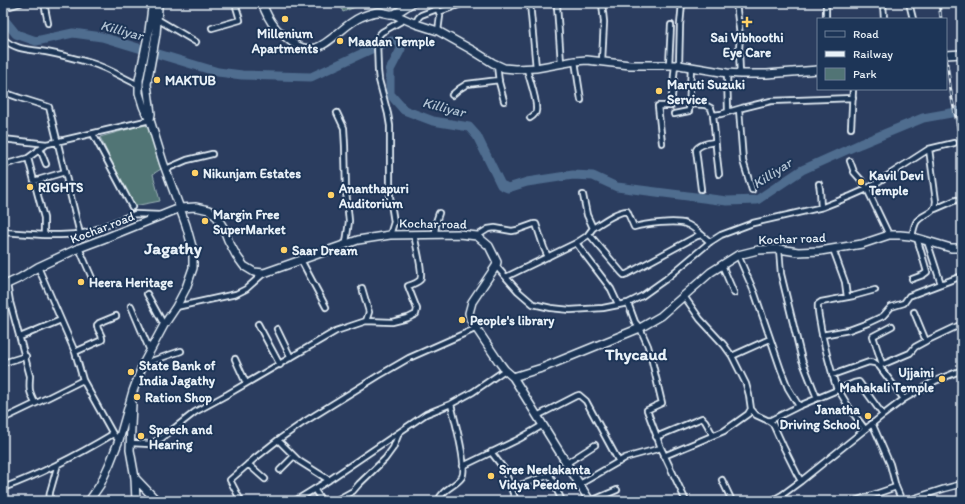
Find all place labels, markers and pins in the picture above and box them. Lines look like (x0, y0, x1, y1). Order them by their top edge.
marker: Millenium Apartments (280, 14, 290, 24)
marker: Sai Vibhoothi Eye Care (741, 16, 753, 28)
place label: Millenium Apartments (251, 26, 318, 57)
place label: Sai Vibhoothi Eye Care (710, 30, 784, 61)
place label: Maadan Temple (348, 34, 435, 50)
marker: Maadan Temple (335, 36, 345, 46)
place label: MAKTUB (165, 73, 217, 88)
marker: MAKTUB (152, 75, 162, 85)
place label: Maruti Suzuki Service (667, 77, 745, 107)
marker: Maruti Suzuki Service (654, 86, 664, 96)
place label: Nikunjam Estates (203, 166, 301, 182)
marker: Nikunjam Estates (190, 168, 200, 178)
place label: Kavil Devi Temple (868, 168, 924, 199)
marker: Kavil Devi Temple (856, 177, 866, 187)
place label: RIGHTS (38, 180, 84, 195)
place label: Ananthapuri Auditorium (338, 181, 409, 211)
marker: RIGHTS (25, 182, 35, 192)
marker: Ananthapuri Auditorium (326, 190, 336, 200)
place label: Margin Free SuperMarket (213, 207, 286, 238)
marker: Margin Free SuperMarket (200, 216, 210, 226)
place label: Saar Dream (292, 243, 358, 258)
marker: Saar Dream (279, 245, 289, 255)
place label: Heera Heritage (89, 275, 173, 291)
marker: Heera Heritage (76, 277, 86, 287)
place label: People's library (470, 313, 555, 329)
marker: People's library (457, 315, 467, 325)
place label: State Bank of India Jagathy (139, 358, 216, 389)
place label: Ujjaini Mahakali Temple (840, 365, 934, 396)
marker: State Bank of India Jagathy (126, 367, 136, 377)
marker: Ujjaini Mahakali Temple (937, 374, 947, 384)
place label: Ration Shop (145, 390, 212, 406)
marker: Ration Shop (132, 392, 142, 402)
place label: Janatha Driving School (780, 402, 860, 433)
marker: Janatha Driving School (863, 411, 873, 421)
place label: Speech and Hearing (149, 422, 213, 453)
marker: Speech and Hearing (136, 431, 146, 441)
place label: Sree Neelakanta Vidya Peedom (499, 462, 591, 493)
marker: Sree Neelakanta Vidya Peedom (486, 471, 496, 481)

